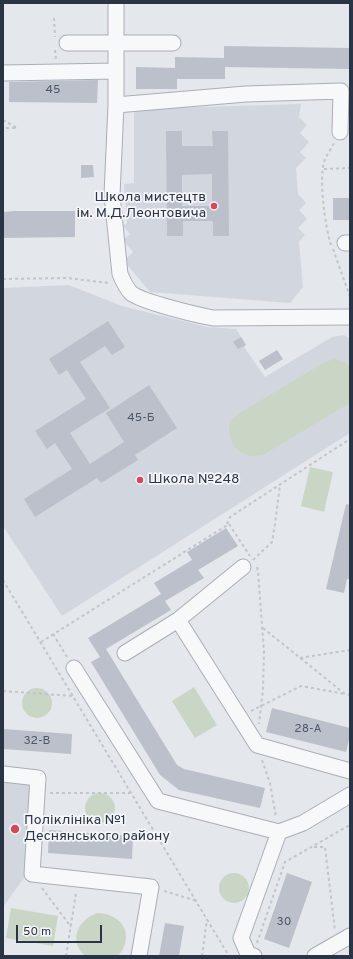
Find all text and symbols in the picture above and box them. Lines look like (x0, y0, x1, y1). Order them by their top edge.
house number: 45 (46, 84, 60, 98)
place label: Школа мистецтв ім. М.Д.Леонтовича (76, 190, 206, 222)
marker: Школа мистецтв ім. М.Д.Леонтовича (209, 201, 219, 211)
house number: 45-Б (127, 412, 155, 426)
place label: Школа №248 (148, 472, 240, 488)
marker: Школа №248 (135, 475, 145, 485)
house number: 28-А (294, 723, 322, 737)
house number: 32-В (24, 735, 50, 749)
place label: Поліклініка №1 Деснянського району (24, 813, 170, 846)
marker: Поліклініка №1 Деснянського району (9, 823, 21, 835)
house number: 30 (277, 916, 291, 930)
scale bar (18, 917, 104, 943)
text: 50 m (23, 924, 51, 940)

